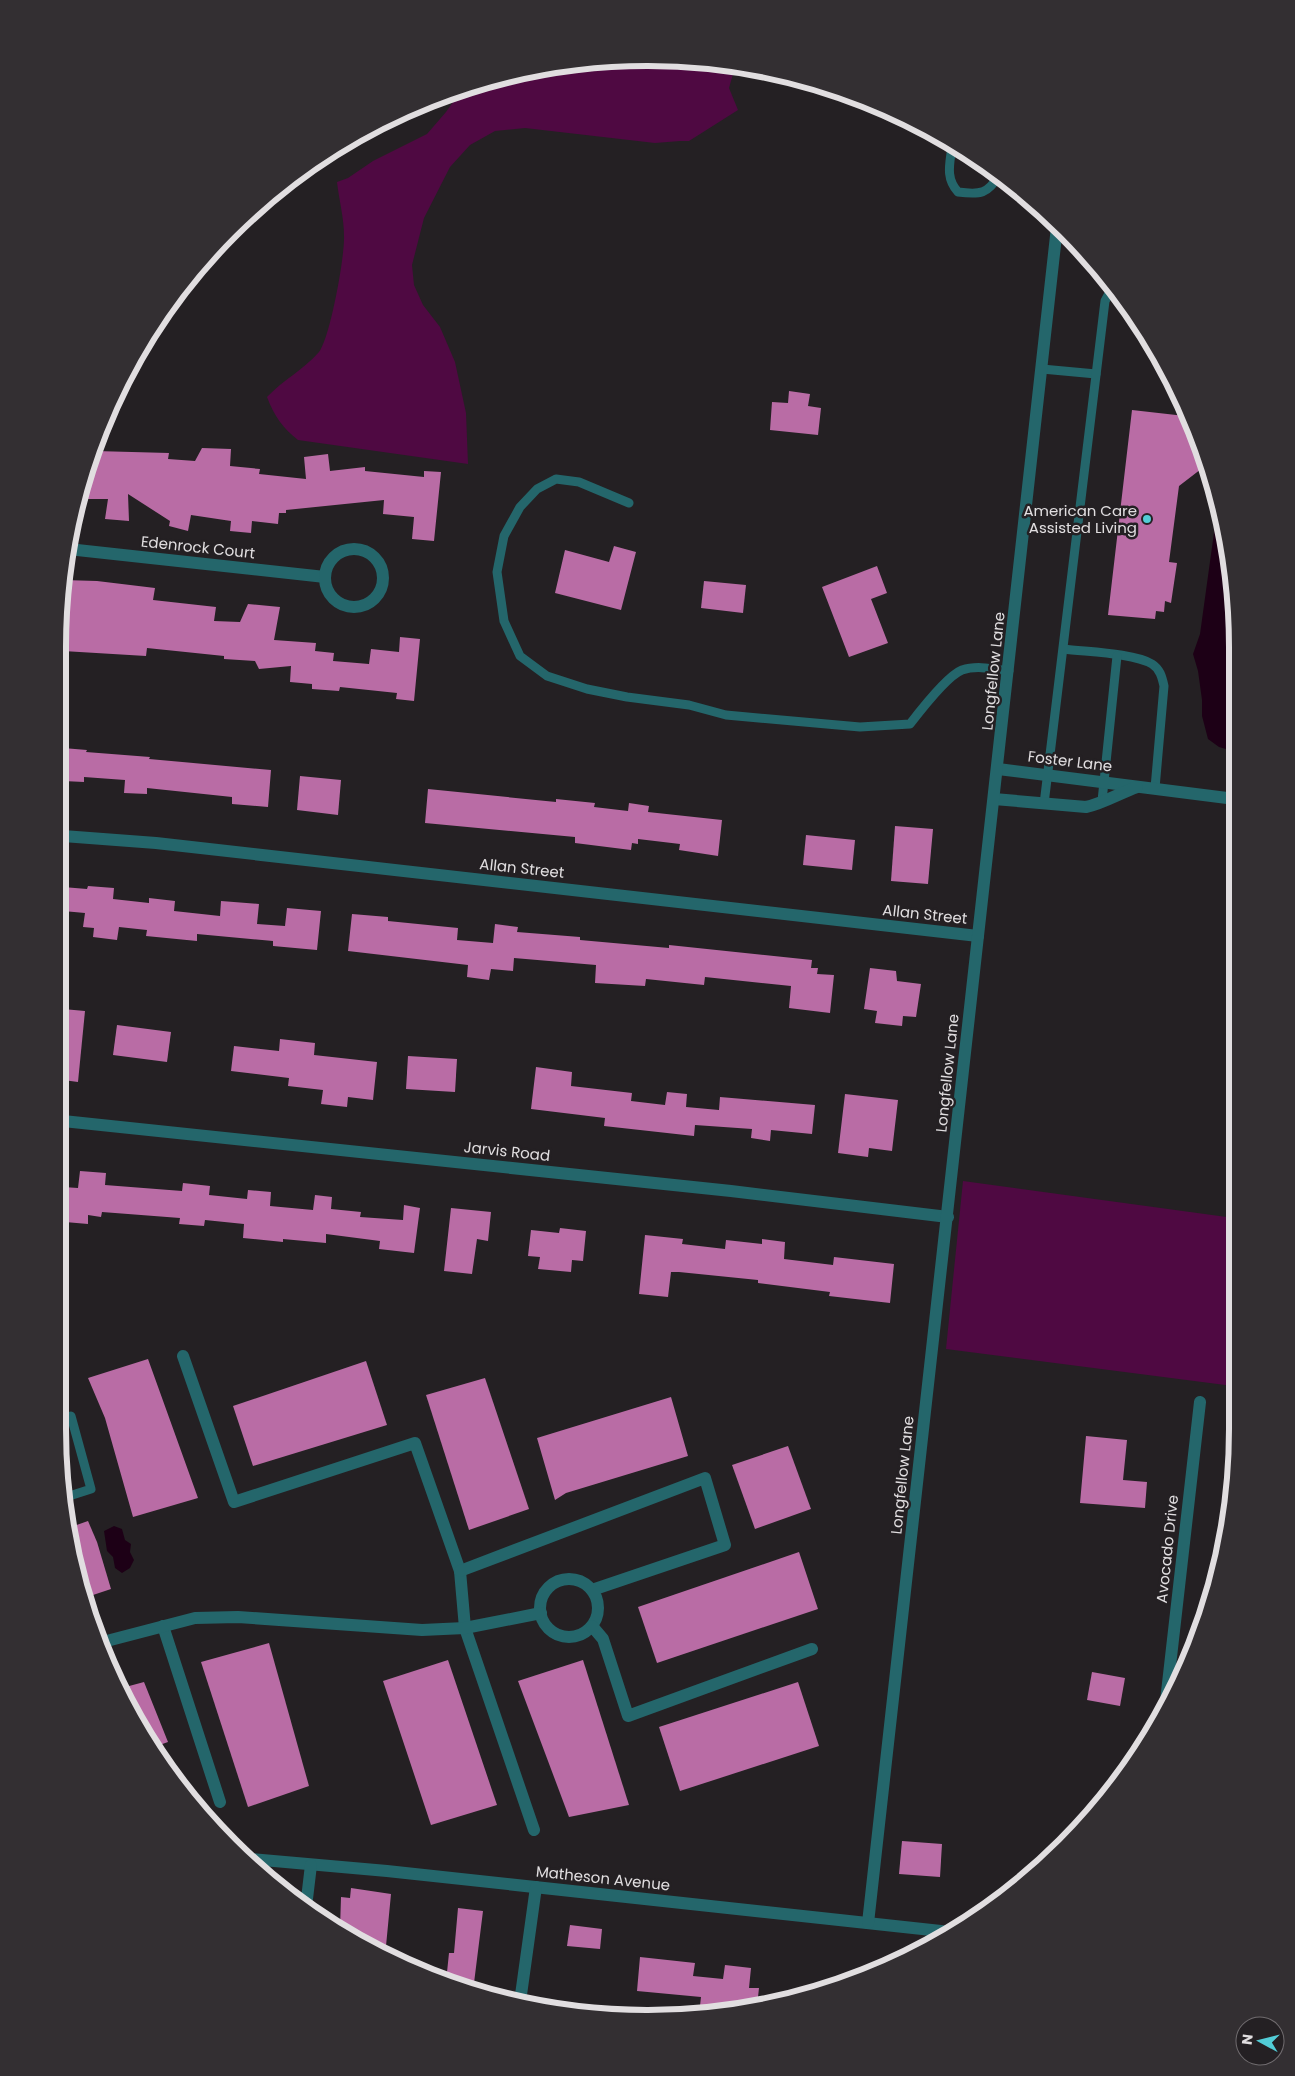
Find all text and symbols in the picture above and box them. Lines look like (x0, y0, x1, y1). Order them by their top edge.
place label: American Care Assisted Living (1023, 500, 1137, 538)
marker: American Care Assisted Living (1141, 513, 1153, 525)
street label: Edenrock Court (140, 531, 256, 563)
street label: Longfellow Lane (976, 611, 1010, 731)
street label: Foster Lane (1027, 745, 1113, 777)
street label: Allan Street (479, 853, 565, 883)
street label: Allan Street (882, 899, 968, 929)
street label: Longfellow Lane (930, 1013, 964, 1133)
street label: Jarvis Road (463, 1136, 551, 1166)
street label: Longfellow Lane (885, 1415, 919, 1535)
street label: Avocado Drive (1151, 1494, 1183, 1604)
street label: Matheson Avenue (535, 1861, 671, 1895)
north arrow (1235, 2016, 1285, 2066)
text: N (1237, 2033, 1258, 2046)

